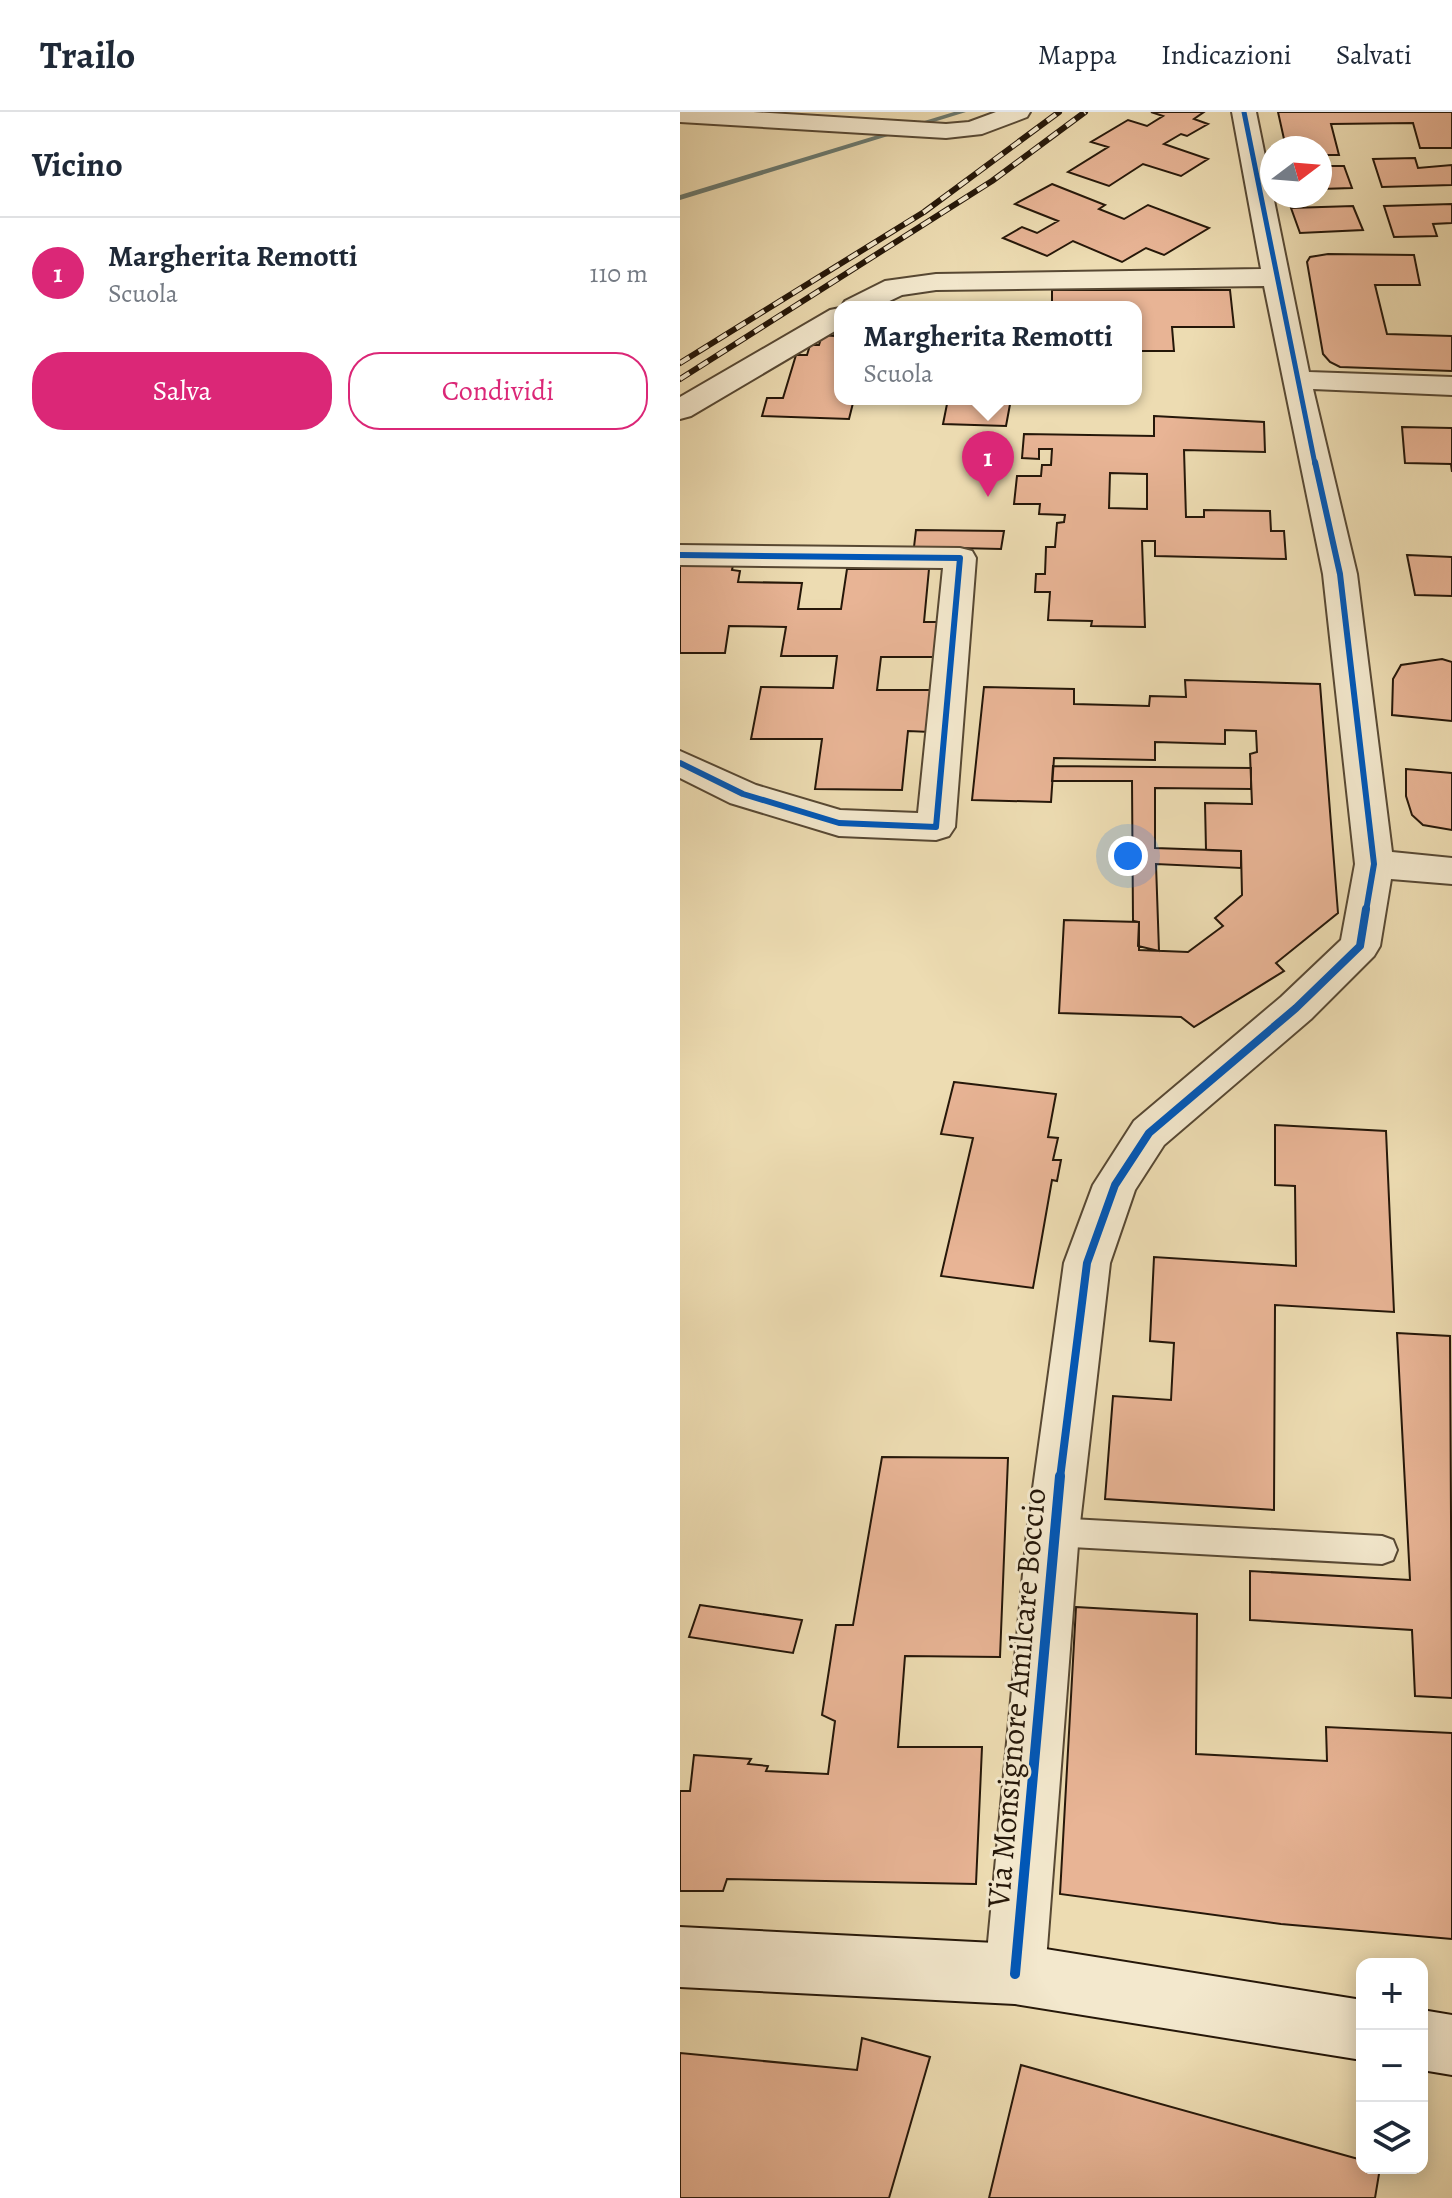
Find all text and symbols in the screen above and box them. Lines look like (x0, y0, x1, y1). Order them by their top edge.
text: Trailo (40, 29, 135, 81)
text: Mappa (1038, 36, 1117, 74)
text: Indicazioni (1161, 36, 1292, 74)
text: Salvati (1336, 36, 1412, 74)
north arrow (1260, 136, 1332, 208)
text: Vicino (32, 141, 123, 188)
text: Margherita Remotti (108, 236, 357, 276)
text: 1 (53, 256, 63, 291)
text: 110 m (590, 256, 648, 291)
text: Scuola (108, 276, 178, 311)
popup (834, 301, 1142, 405)
text: Margherita Remotti (863, 316, 1113, 356)
button: Salva (32, 352, 332, 430)
button: Condividi (348, 352, 648, 430)
text: Scuola (863, 356, 933, 391)
pin: 1 (962, 431, 1014, 497)
your location (1108, 836, 1148, 876)
street label: Via Monsignore Amilcare Boccio (976, 1486, 1056, 1911)
map controls (1356, 1958, 1428, 2174)
button: + (1356, 1958, 1428, 2030)
button: − (1356, 2030, 1428, 2102)
button: layers (1356, 2102, 1428, 2174)

